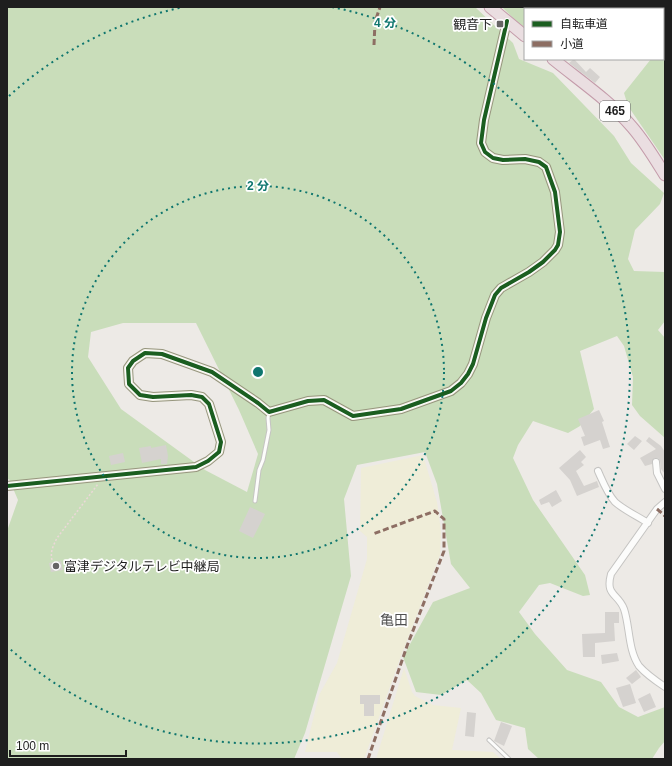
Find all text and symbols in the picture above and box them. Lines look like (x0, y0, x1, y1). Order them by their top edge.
legend (524, 8, 664, 60)
text: 4 分 (374, 16, 396, 30)
place label: 観音下 (453, 17, 492, 32)
text: 自転車道 (560, 17, 608, 31)
marker: 観音下 (495, 19, 505, 29)
text: 小道 (560, 37, 584, 51)
road number: 465 (600, 101, 630, 121)
text: 2 分 (247, 179, 269, 193)
centre of rings (251, 365, 265, 379)
place label: 富津デジタルテレビ中継局 (64, 559, 220, 574)
marker: 富津デジタルテレビ中継局 (51, 561, 61, 571)
district label: 亀田 (380, 612, 408, 628)
scale bar (10, 732, 126, 758)
text: 100 m (16, 739, 49, 753)

